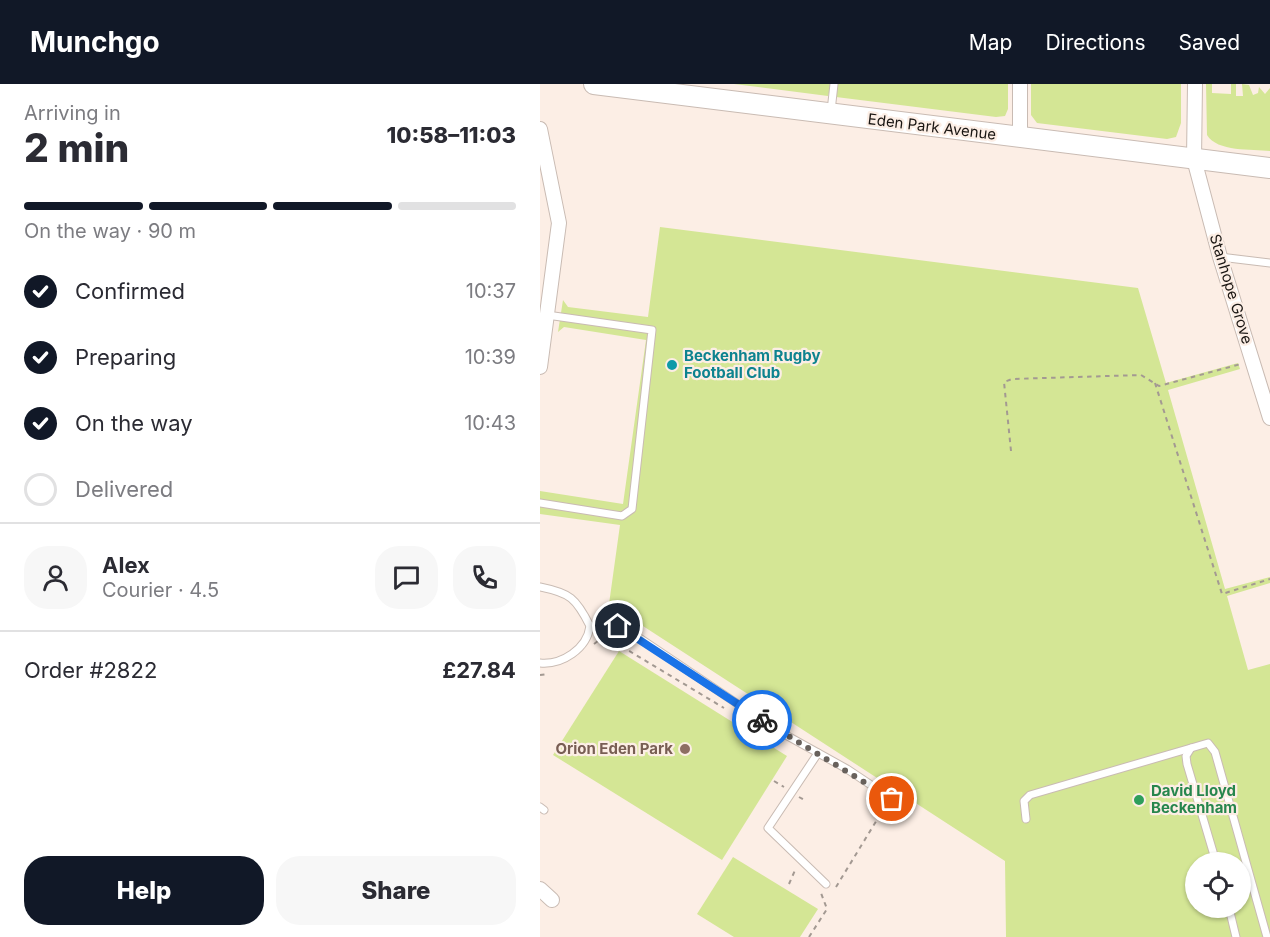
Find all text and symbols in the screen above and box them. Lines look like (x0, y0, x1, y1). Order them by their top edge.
text: Munchgo (30, 25, 160, 59)
text: Map (969, 30, 1012, 55)
text: Directions (1045, 30, 1146, 55)
text: Saved (1179, 30, 1240, 55)
text: Arriving in (24, 101, 121, 125)
street label: Eden Park Avenue (867, 109, 997, 144)
text: 10:58–11:03 (387, 122, 516, 148)
text: 2 min (24, 124, 129, 171)
text: On the way · 90 m (24, 219, 196, 243)
street label: Stanhope Grove (1206, 232, 1257, 346)
icon: check (24, 275, 57, 308)
text: Confirmed (75, 278, 185, 304)
text: 10:37 (466, 279, 516, 303)
icon: check (24, 341, 57, 374)
text: Preparing (75, 344, 176, 370)
text: 10:39 (465, 345, 516, 369)
place label: Beckenham Rugby Football Club (684, 346, 821, 382)
marker: Beckenham Rugby Football Club (665, 358, 679, 372)
icon: check (24, 407, 57, 440)
text: On the way (75, 410, 193, 436)
text: 10:43 (464, 411, 516, 435)
text: Delivered (75, 476, 173, 502)
button: person (24, 546, 87, 609)
button: chat (375, 546, 438, 609)
button: phone (453, 546, 516, 609)
text: Alex (102, 552, 150, 578)
text: Courier · 4.5 (102, 578, 219, 602)
pin (592, 600, 643, 651)
icon: home (601, 609, 634, 642)
text: Order #2822 (24, 657, 157, 683)
text: £27.84 (442, 657, 516, 683)
courier (732, 690, 792, 750)
icon: bike (746, 704, 779, 737)
place label: Orion Eden Park (555, 739, 673, 758)
marker: Orion Eden Park (678, 742, 692, 756)
pin (866, 773, 917, 824)
place label: David Lloyd Beckenham (1151, 781, 1237, 817)
icon: bag (875, 782, 908, 815)
marker: David Lloyd Beckenham (1132, 793, 1146, 807)
map controls (1185, 852, 1251, 918)
button: locate (1185, 852, 1251, 918)
button: Help (24, 856, 264, 925)
button: Share (276, 856, 516, 925)

